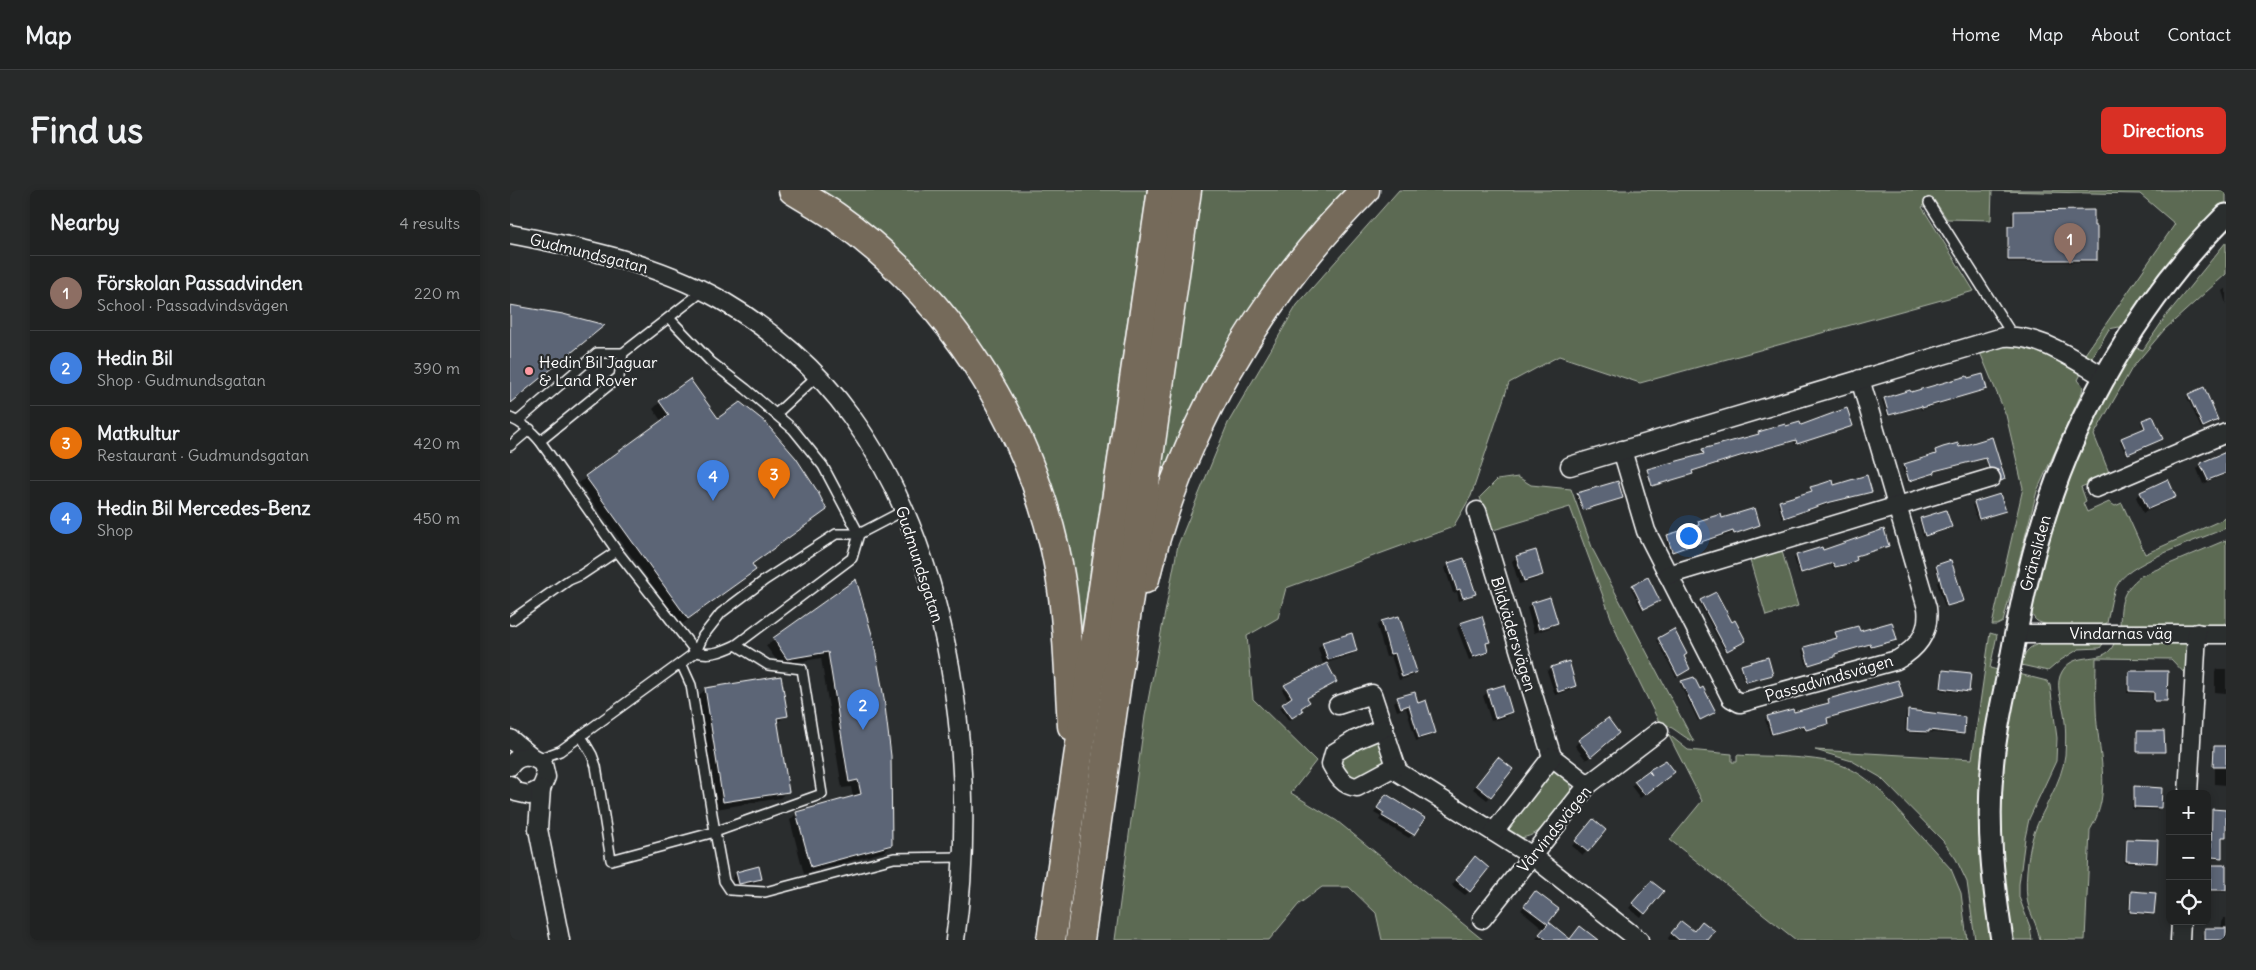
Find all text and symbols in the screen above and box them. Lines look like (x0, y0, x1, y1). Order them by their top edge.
text: Map (25, 20, 72, 50)
text: Home (1952, 23, 2000, 46)
text: Map (2028, 23, 2063, 46)
text: About (2091, 23, 2139, 46)
text: Contact (2167, 23, 2231, 46)
button: Directions (2101, 107, 2226, 154)
text: Find us (30, 108, 143, 152)
text: Nearby (50, 209, 120, 236)
text: 4 results (399, 213, 460, 233)
pin: 1 (2054, 223, 2086, 264)
street label: Gudmundsgatan (528, 229, 650, 277)
text: Förskolan Passadvinden (97, 271, 303, 295)
text: 1 (63, 283, 69, 303)
text: 220 m (414, 283, 460, 303)
text: School · Passadvindsvägen (97, 295, 288, 315)
text: Hedin Bil (97, 346, 173, 370)
place label: Hedin Bil Jaguar & Land Rover (539, 352, 658, 390)
text: 2 (62, 358, 70, 378)
text: 390 m (413, 358, 460, 378)
marker: Hedin Bil Jaguar & Land Rover (523, 365, 535, 377)
text: Shop · Gudmundsgatan (97, 370, 266, 390)
text: Matkultur (97, 421, 180, 445)
text: 3 (61, 433, 71, 453)
text: 420 m (414, 433, 460, 453)
text: Restaurant · Gudmundsgatan (97, 445, 309, 465)
pin: 3 (758, 458, 790, 499)
pin: 4 (697, 460, 729, 501)
text: Hedin Bil Mercedes-Benz (97, 496, 311, 520)
street label: Gudmundsgatan (892, 503, 948, 625)
text: 4 (61, 508, 71, 528)
text: 450 m (413, 508, 460, 528)
street label: Gränsliden (2015, 513, 2055, 593)
text: Shop (97, 520, 133, 540)
your location (1676, 523, 1702, 549)
street label: Blidvädersvägen (1487, 574, 1541, 694)
street label: Vindarnas väg (2069, 623, 2173, 643)
street label: Passadvindsvägen (1763, 650, 1895, 706)
pin: 2 (847, 689, 879, 730)
street label: Vårvindsvägen (1513, 782, 1595, 876)
map controls (2166, 790, 2211, 925)
button: + (2166, 790, 2211, 835)
button: − (2166, 835, 2211, 880)
button: locate (2166, 880, 2211, 925)

